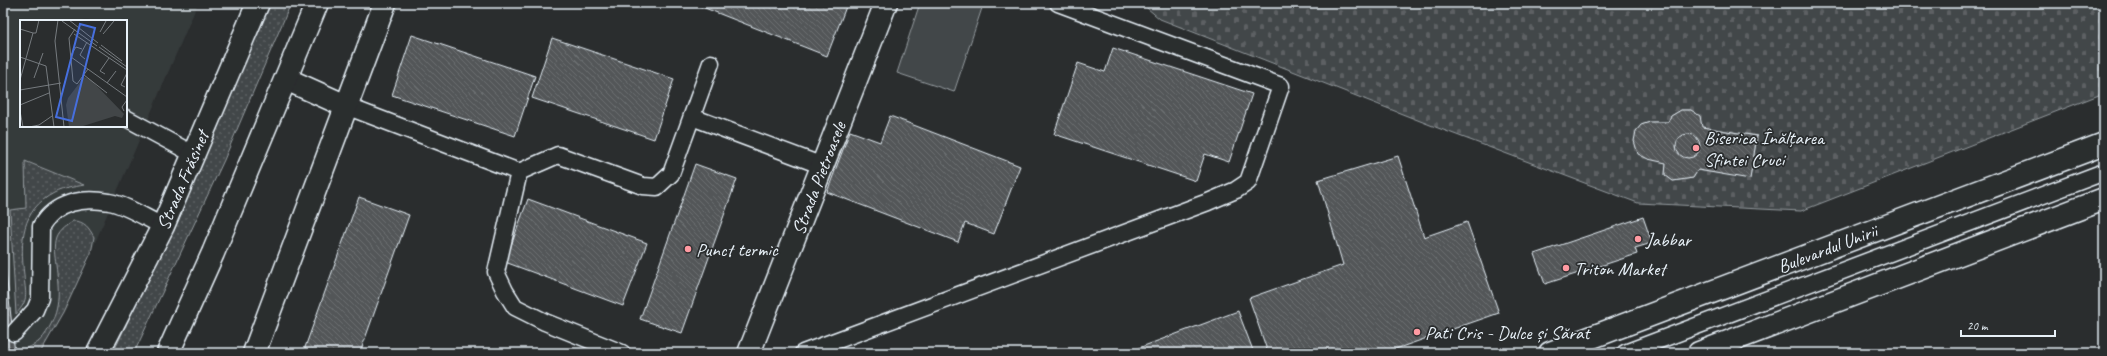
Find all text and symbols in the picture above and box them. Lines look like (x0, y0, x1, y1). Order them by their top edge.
inset map (20, 20, 127, 127)
street label: Strada Pietroasele (786, 117, 852, 238)
street label: Strada Frăsinet (151, 125, 216, 234)
place label: Biserica Înălțarea Sfintei Cruci (1704, 126, 1826, 172)
marker: Biserica Înălțarea Sfintei Cruci (1691, 143, 1701, 153)
street label: Bulevardul Unirii (1774, 218, 1883, 279)
place label: Jabbar (1645, 228, 1693, 252)
marker: Jabbar (1633, 234, 1643, 244)
place label: Punct termic (696, 238, 779, 262)
marker: Punct termic (683, 244, 693, 254)
place label: Triton Market (1574, 257, 1668, 281)
marker: Triton Market (1561, 263, 1571, 273)
scale bar (1961, 312, 2055, 338)
text: 20 m (1967, 318, 1989, 334)
place label: Pati Cris - Dulce și Sărat (1425, 321, 1591, 345)
marker: Pati Cris - Dulce și Sărat (1412, 327, 1422, 337)

